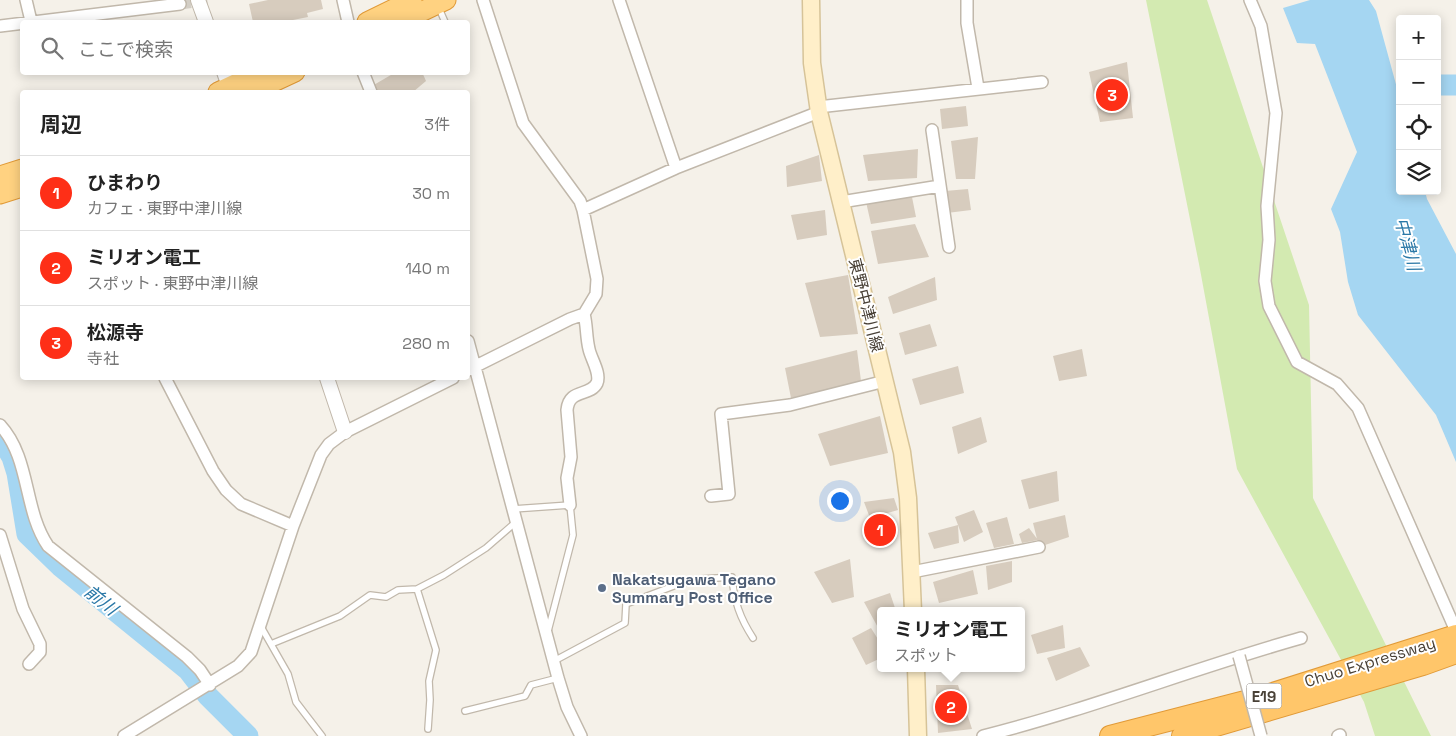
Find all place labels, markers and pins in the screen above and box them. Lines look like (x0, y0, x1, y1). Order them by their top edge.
pin: 3 (1096, 76, 1128, 114)
pin: 1 (864, 511, 896, 549)
place label: Nakatsugawa Tegano Summary Post Office (612, 569, 776, 608)
marker: Nakatsugawa Tegano Summary Post Office (596, 582, 608, 594)
pin: 2 (935, 688, 967, 726)

